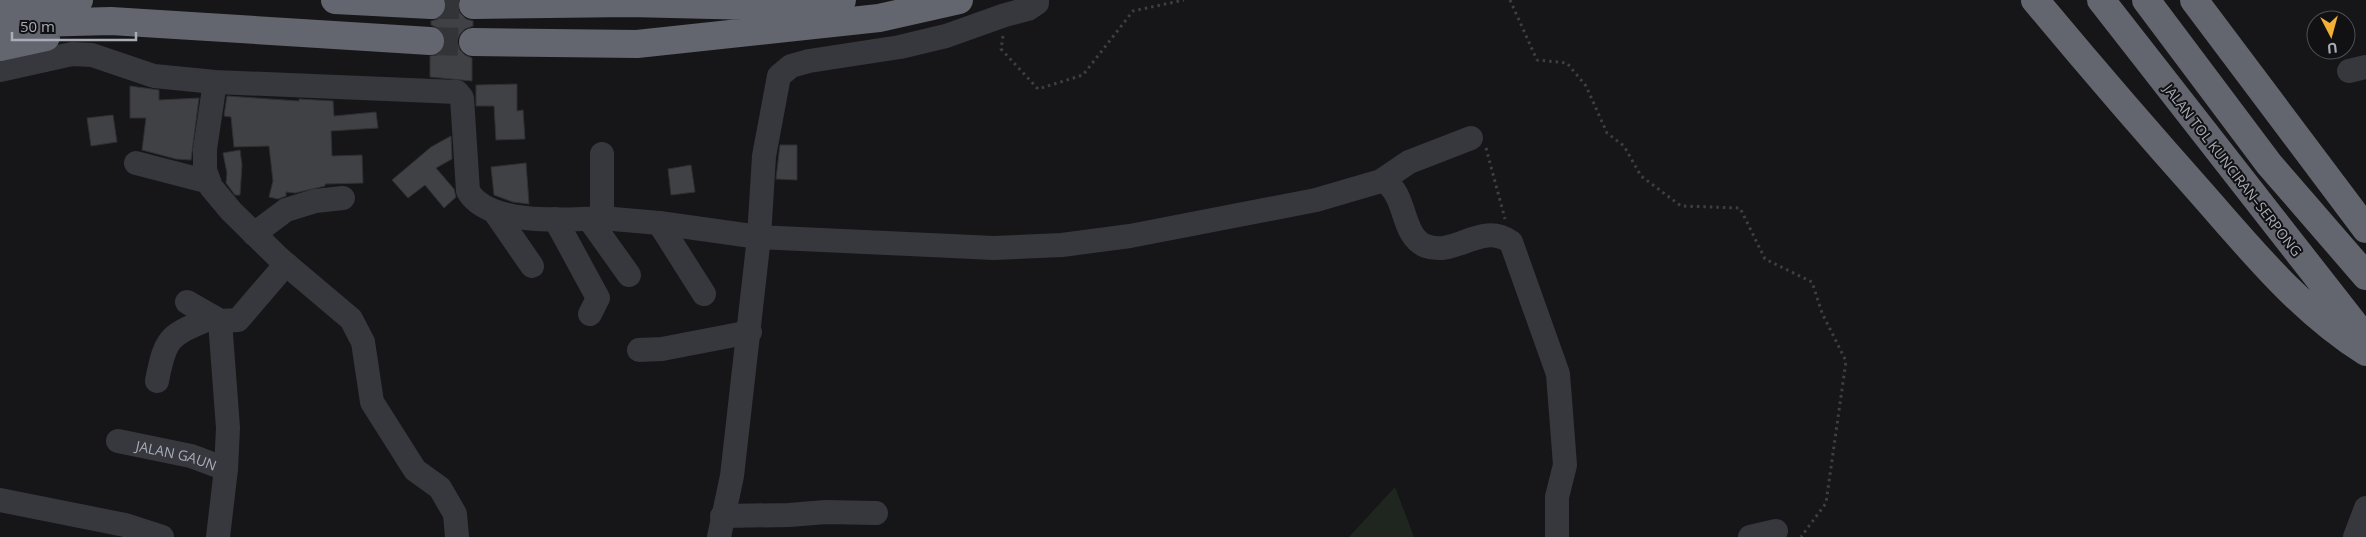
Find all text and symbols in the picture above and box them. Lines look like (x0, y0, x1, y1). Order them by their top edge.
scale bar (12, 10, 136, 42)
north arrow (2306, 10, 2356, 60)
text: 50 m (20, 16, 55, 36)
text: U (2326, 38, 2339, 58)
street label: JALAN TOL KUNCIRAN–SERPONG (2158, 78, 2306, 260)
street label: JALAN GAUN (132, 435, 219, 474)

